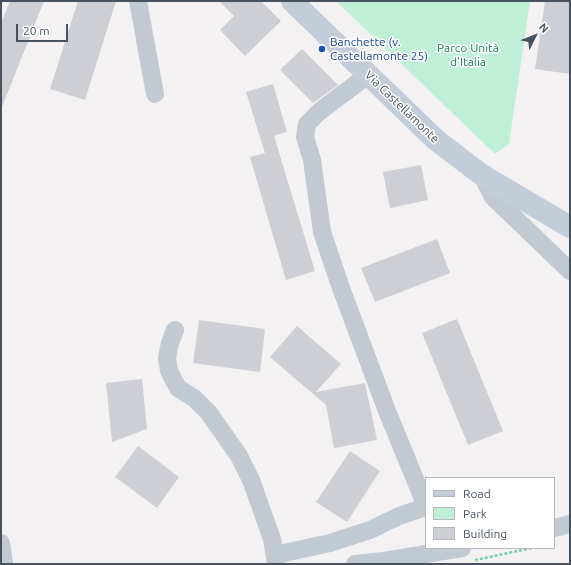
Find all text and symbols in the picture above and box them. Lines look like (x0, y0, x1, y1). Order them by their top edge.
scale bar (18, 16, 70, 42)
north arrow (515, 16, 555, 56)
text: N (537, 21, 551, 35)
text: 20 m (23, 24, 50, 37)
place label: Banchette (v. Castellamonte 25) (330, 35, 428, 63)
park label: Parco Unità d'Italia (437, 41, 499, 69)
marker: Banchette (v. Castellamonte 25) (317, 44, 327, 54)
street label: Via Castellamonte (362, 68, 442, 146)
legend (425, 477, 555, 549)
text: Road (463, 487, 491, 500)
text: Park (463, 507, 487, 520)
text: Building (463, 527, 507, 540)

